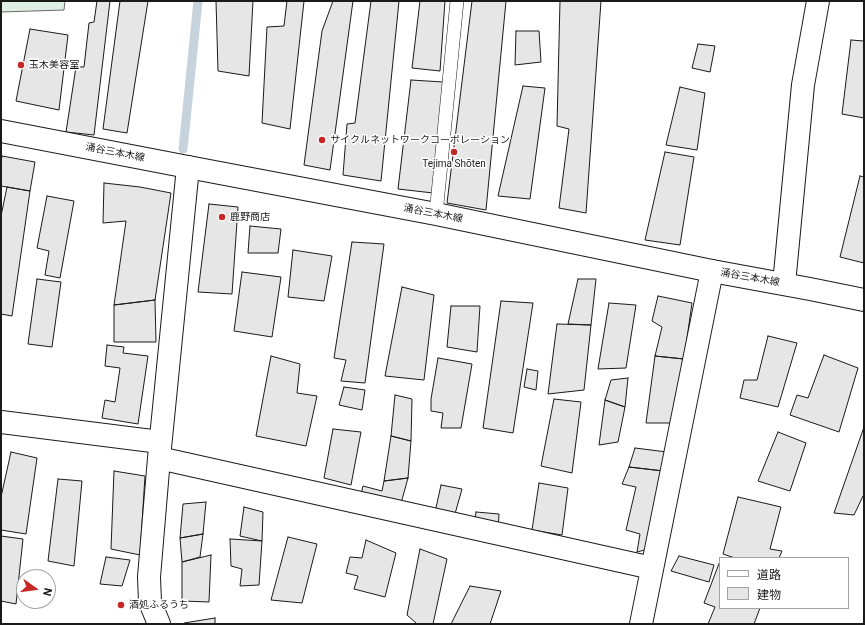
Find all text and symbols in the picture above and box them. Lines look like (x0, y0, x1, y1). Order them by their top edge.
place label: 玉木美容室 (29, 59, 79, 71)
marker: 玉木美容室 (16, 60, 26, 70)
place label: サイクルネットワークコーポレーション (330, 134, 510, 146)
marker: サイクルネットワークコーポレーション (317, 135, 327, 145)
street label: 涌谷三本木線 (84, 141, 146, 165)
marker: Tejima Shōten (449, 147, 459, 157)
place label: Tejima Shōten (422, 158, 486, 170)
street label: 涌谷三本木線 (402, 202, 464, 226)
place label: 鹿野商店 (230, 211, 270, 223)
marker: 鹿野商店 (217, 212, 227, 222)
street label: 涌谷三本木線 (719, 267, 781, 289)
legend (719, 557, 849, 609)
text: 道路 (757, 568, 781, 582)
north arrow (16, 569, 56, 609)
text: N (40, 586, 54, 597)
text: 建物 (757, 588, 781, 602)
place label: 酒処ふるうち (129, 599, 189, 611)
marker: 酒処ふるうち (116, 600, 126, 610)

